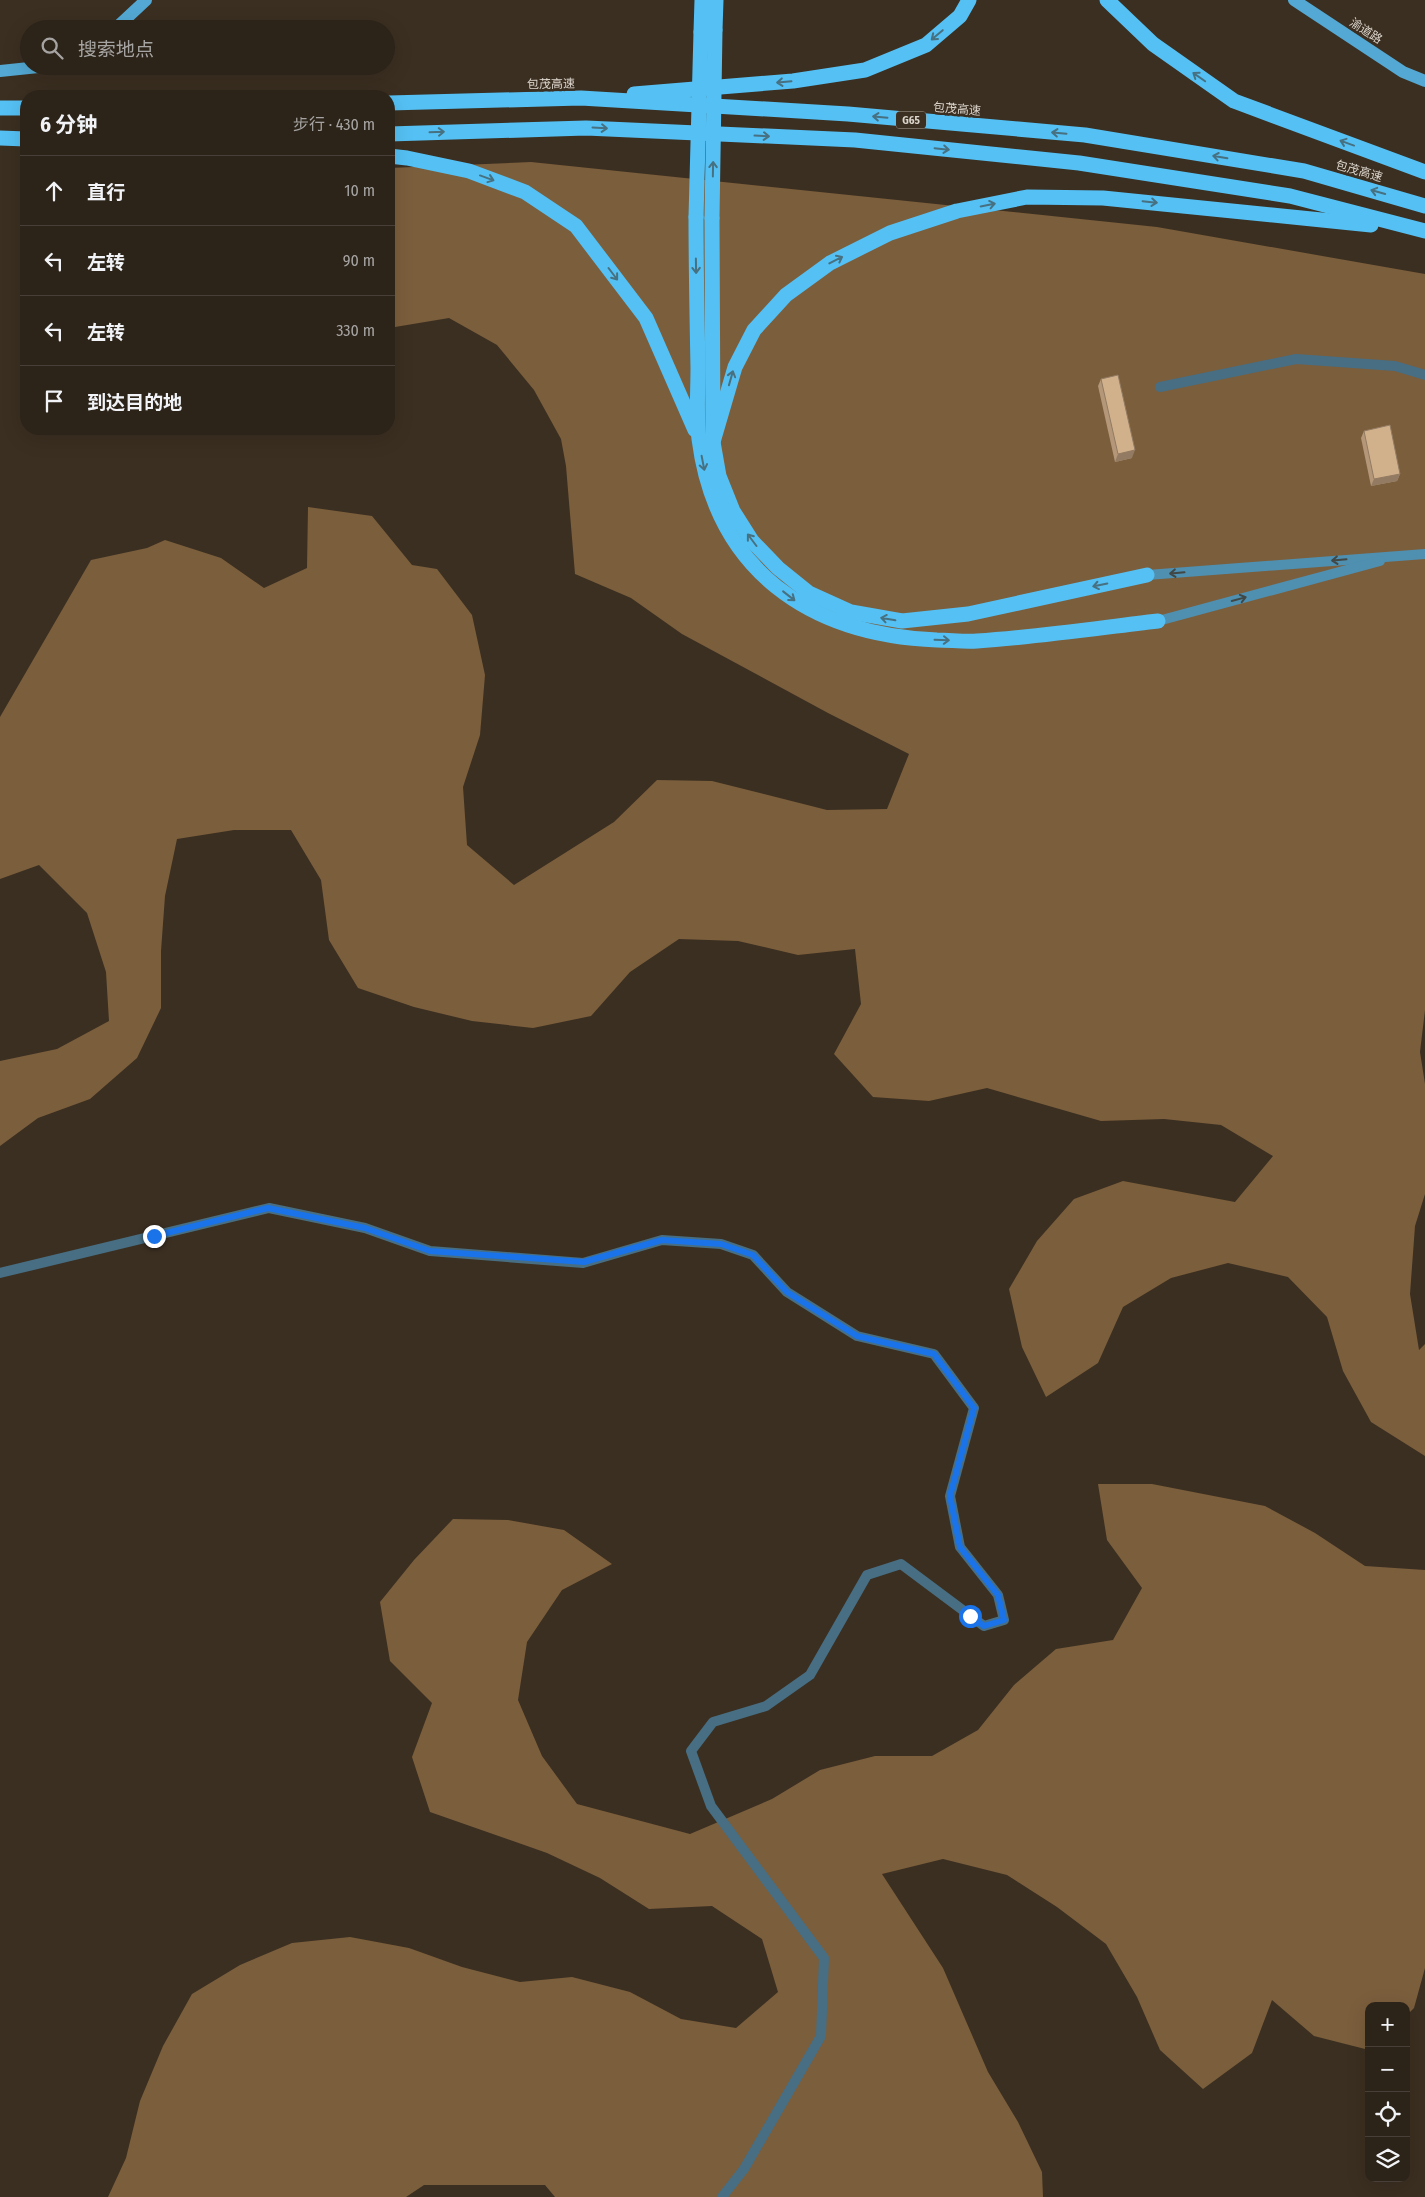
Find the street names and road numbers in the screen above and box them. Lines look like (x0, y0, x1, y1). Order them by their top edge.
street label: 渝道路 (1347, 15, 1385, 47)
street label: 包茂高速 (527, 77, 575, 91)
street label: 包茂高速 (932, 100, 982, 118)
road number: G65 (896, 112, 926, 128)
street label: 包茂高速 (1334, 158, 1384, 184)

